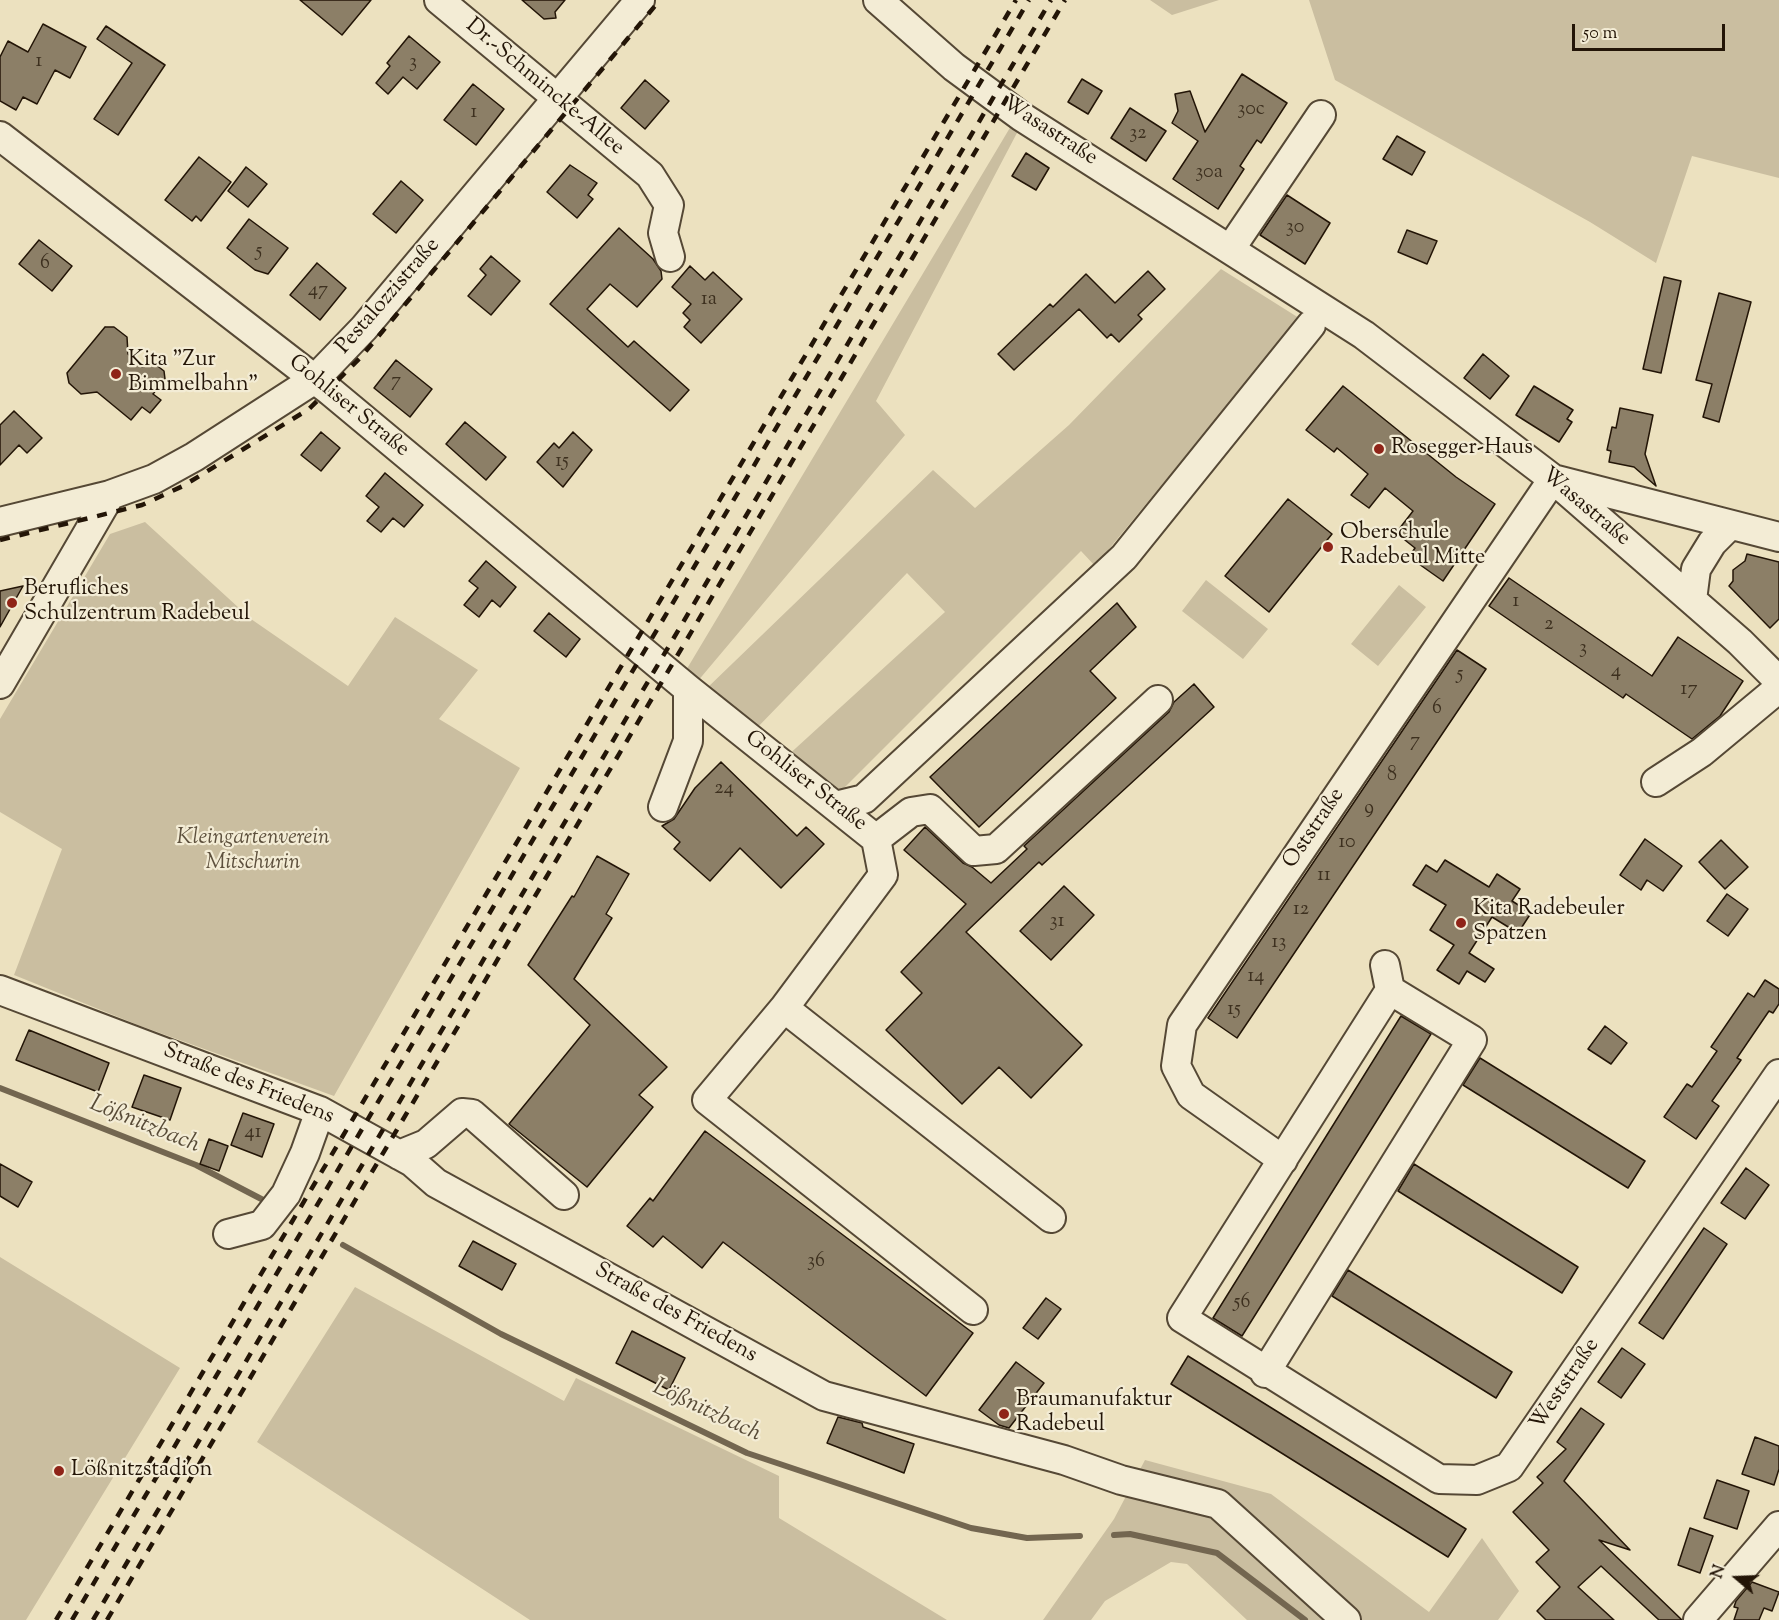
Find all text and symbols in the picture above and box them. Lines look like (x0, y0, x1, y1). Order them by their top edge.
scale bar (1575, 12, 1728, 50)
street label: Dr.-Schmincke-Allee (459, 14, 629, 162)
text: 50 m (1583, 21, 1617, 47)
house number: 1 (36, 51, 42, 75)
house number: 3 (409, 52, 417, 76)
street label: Wasastraße (996, 91, 1102, 173)
house number: 30c (1237, 99, 1265, 123)
house number: 1 (471, 102, 477, 126)
house number: 32 (1129, 123, 1147, 147)
house number: 30a (1195, 162, 1223, 186)
house number: 30 (1286, 217, 1304, 241)
street label: Pestalozzistraße (331, 234, 447, 360)
house number: 5 (256, 241, 262, 265)
house number: 6 (40, 253, 50, 277)
house number: 47 (308, 280, 328, 304)
house number: 1a (701, 289, 717, 313)
place label: Kita "Zur Bimmelbahn" (128, 348, 258, 400)
street label: Gohliser Straße (282, 350, 414, 464)
marker: Kita "Zur Bimmelbahn" (109, 367, 123, 381)
house number: 7 (391, 371, 401, 395)
place label: Rosegger-Haus (1391, 436, 1533, 462)
marker: Rosegger-Haus (1372, 442, 1386, 456)
house number: 15 (555, 451, 569, 475)
street label: Wasastraße (1535, 463, 1635, 553)
place label: Oberschule Radebeul Mitte (1340, 521, 1485, 572)
marker: Oberschule Radebeul Mitte (1321, 540, 1335, 554)
place label: Berufliches Schulzentrum Radebeul (24, 577, 250, 628)
house number: 1 (1513, 591, 1519, 615)
marker: Berufliches Schulzentrum Radebeul (5, 596, 19, 610)
house number: 2 (1544, 614, 1554, 638)
house number: 3 (1579, 638, 1587, 662)
house number: 4 (1611, 661, 1621, 685)
house number: 5 (1457, 664, 1463, 688)
house number: 17 (1681, 679, 1697, 703)
house number: 6 (1432, 698, 1442, 722)
street label: Gohliser Straße (739, 726, 871, 838)
house number: 7 (1410, 731, 1420, 755)
house number: 8 (1387, 765, 1397, 789)
house number: 24 (714, 778, 734, 802)
street label: Oststraße (1279, 784, 1351, 874)
house number: 9 (1364, 798, 1374, 822)
park label: Kleingartenverein Mitschurin (177, 826, 329, 878)
house number: 10 (1338, 832, 1356, 856)
house number: 11 (1317, 865, 1331, 889)
place label: Kita Radebeuler Spatzen (1473, 897, 1625, 948)
house number: 12 (1293, 899, 1309, 923)
house number: 31 (1050, 911, 1064, 935)
marker: Kita Radebeuler Spatzen (1454, 916, 1468, 930)
house number: 13 (1272, 932, 1286, 956)
house number: 14 (1248, 966, 1264, 990)
house number: 15 (1227, 999, 1241, 1023)
street label: Straße des Friedens (159, 1039, 337, 1131)
water label: Lößnitzbach (84, 1091, 204, 1161)
house number: 41 (245, 1122, 261, 1146)
house number: 36 (807, 1251, 825, 1275)
street label: Straße des Friedens (589, 1258, 761, 1370)
house number: 56 (1234, 1292, 1250, 1316)
street label: Weststraße (1526, 1334, 1606, 1436)
water label: Lößnitzbach (647, 1374, 765, 1450)
place label: Braumanufaktur Radebeul (1016, 1388, 1172, 1440)
marker: Braumanufaktur Radebeul (997, 1407, 1011, 1421)
place label: Lößnitzstadion (71, 1458, 212, 1484)
marker: Lößnitzstadion (52, 1464, 66, 1478)
north arrow (1707, 1548, 1767, 1608)
text: N (1707, 1562, 1732, 1582)

